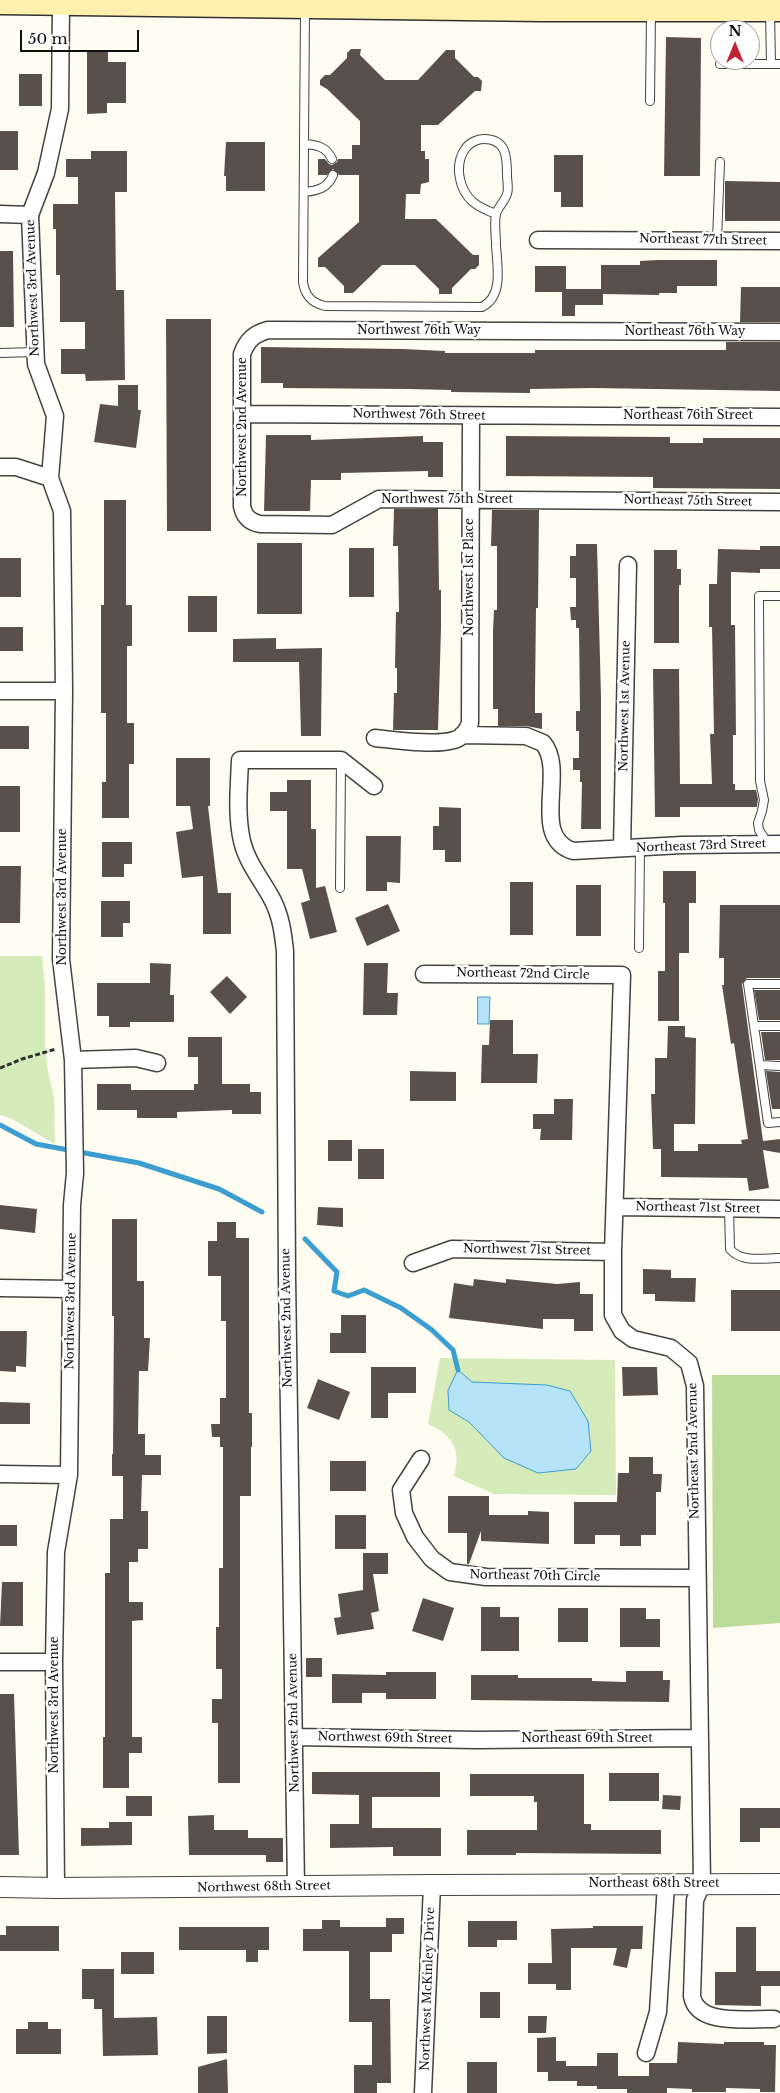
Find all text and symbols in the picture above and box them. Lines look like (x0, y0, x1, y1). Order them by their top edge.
scale bar (22, 20, 141, 52)
north arrow (710, 20, 760, 70)
text: N (728, 22, 742, 40)
text: 50 m (28, 29, 68, 48)
street label: Northwest 3rd Avenue (23, 219, 43, 357)
street label: Northeast 77th Street (639, 232, 767, 248)
street label: Northwest 76th Way (357, 324, 481, 338)
street label: Northeast 76th Way (625, 325, 745, 339)
street label: Northwest 2nd Avenue (236, 357, 250, 497)
street label: Northwest 76th Street (352, 407, 486, 423)
street label: Northeast 76th Street (623, 409, 753, 423)
street label: Northwest 75th Street (381, 493, 513, 507)
street label: Northeast 75th Street (623, 493, 753, 509)
street label: Northwest 1st Place (463, 518, 477, 636)
street label: Northwest 1st Avenue (617, 640, 633, 772)
street label: Northwest 3rd Avenue (56, 828, 70, 966)
street label: Northeast 73rd Street (636, 837, 766, 855)
street label: Northeast 72nd Circle (456, 966, 590, 982)
street label: Northeast 71st Street (636, 1200, 760, 1216)
street label: Northwest 3rd Avenue (63, 1232, 79, 1370)
street label: Northwest 71st Street (463, 1242, 591, 1258)
street label: Northwest 2nd Avenue (279, 1248, 295, 1388)
street label: Northeast 2nd Avenue (686, 1383, 702, 1519)
street label: Northeast 70th Circle (469, 1568, 601, 1584)
street label: Northwest 3rd Avenue (48, 1636, 62, 1774)
street label: Northwest 2nd Avenue (286, 1653, 302, 1793)
street label: Northwest 69th Street (318, 1730, 452, 1746)
street label: Northeast 69th Street (521, 1732, 653, 1746)
street label: Northeast 68th Street (588, 1877, 720, 1891)
street label: Northwest 68th Street (197, 1879, 331, 1895)
street label: Northwest McKinley Drive (418, 1907, 438, 2071)

